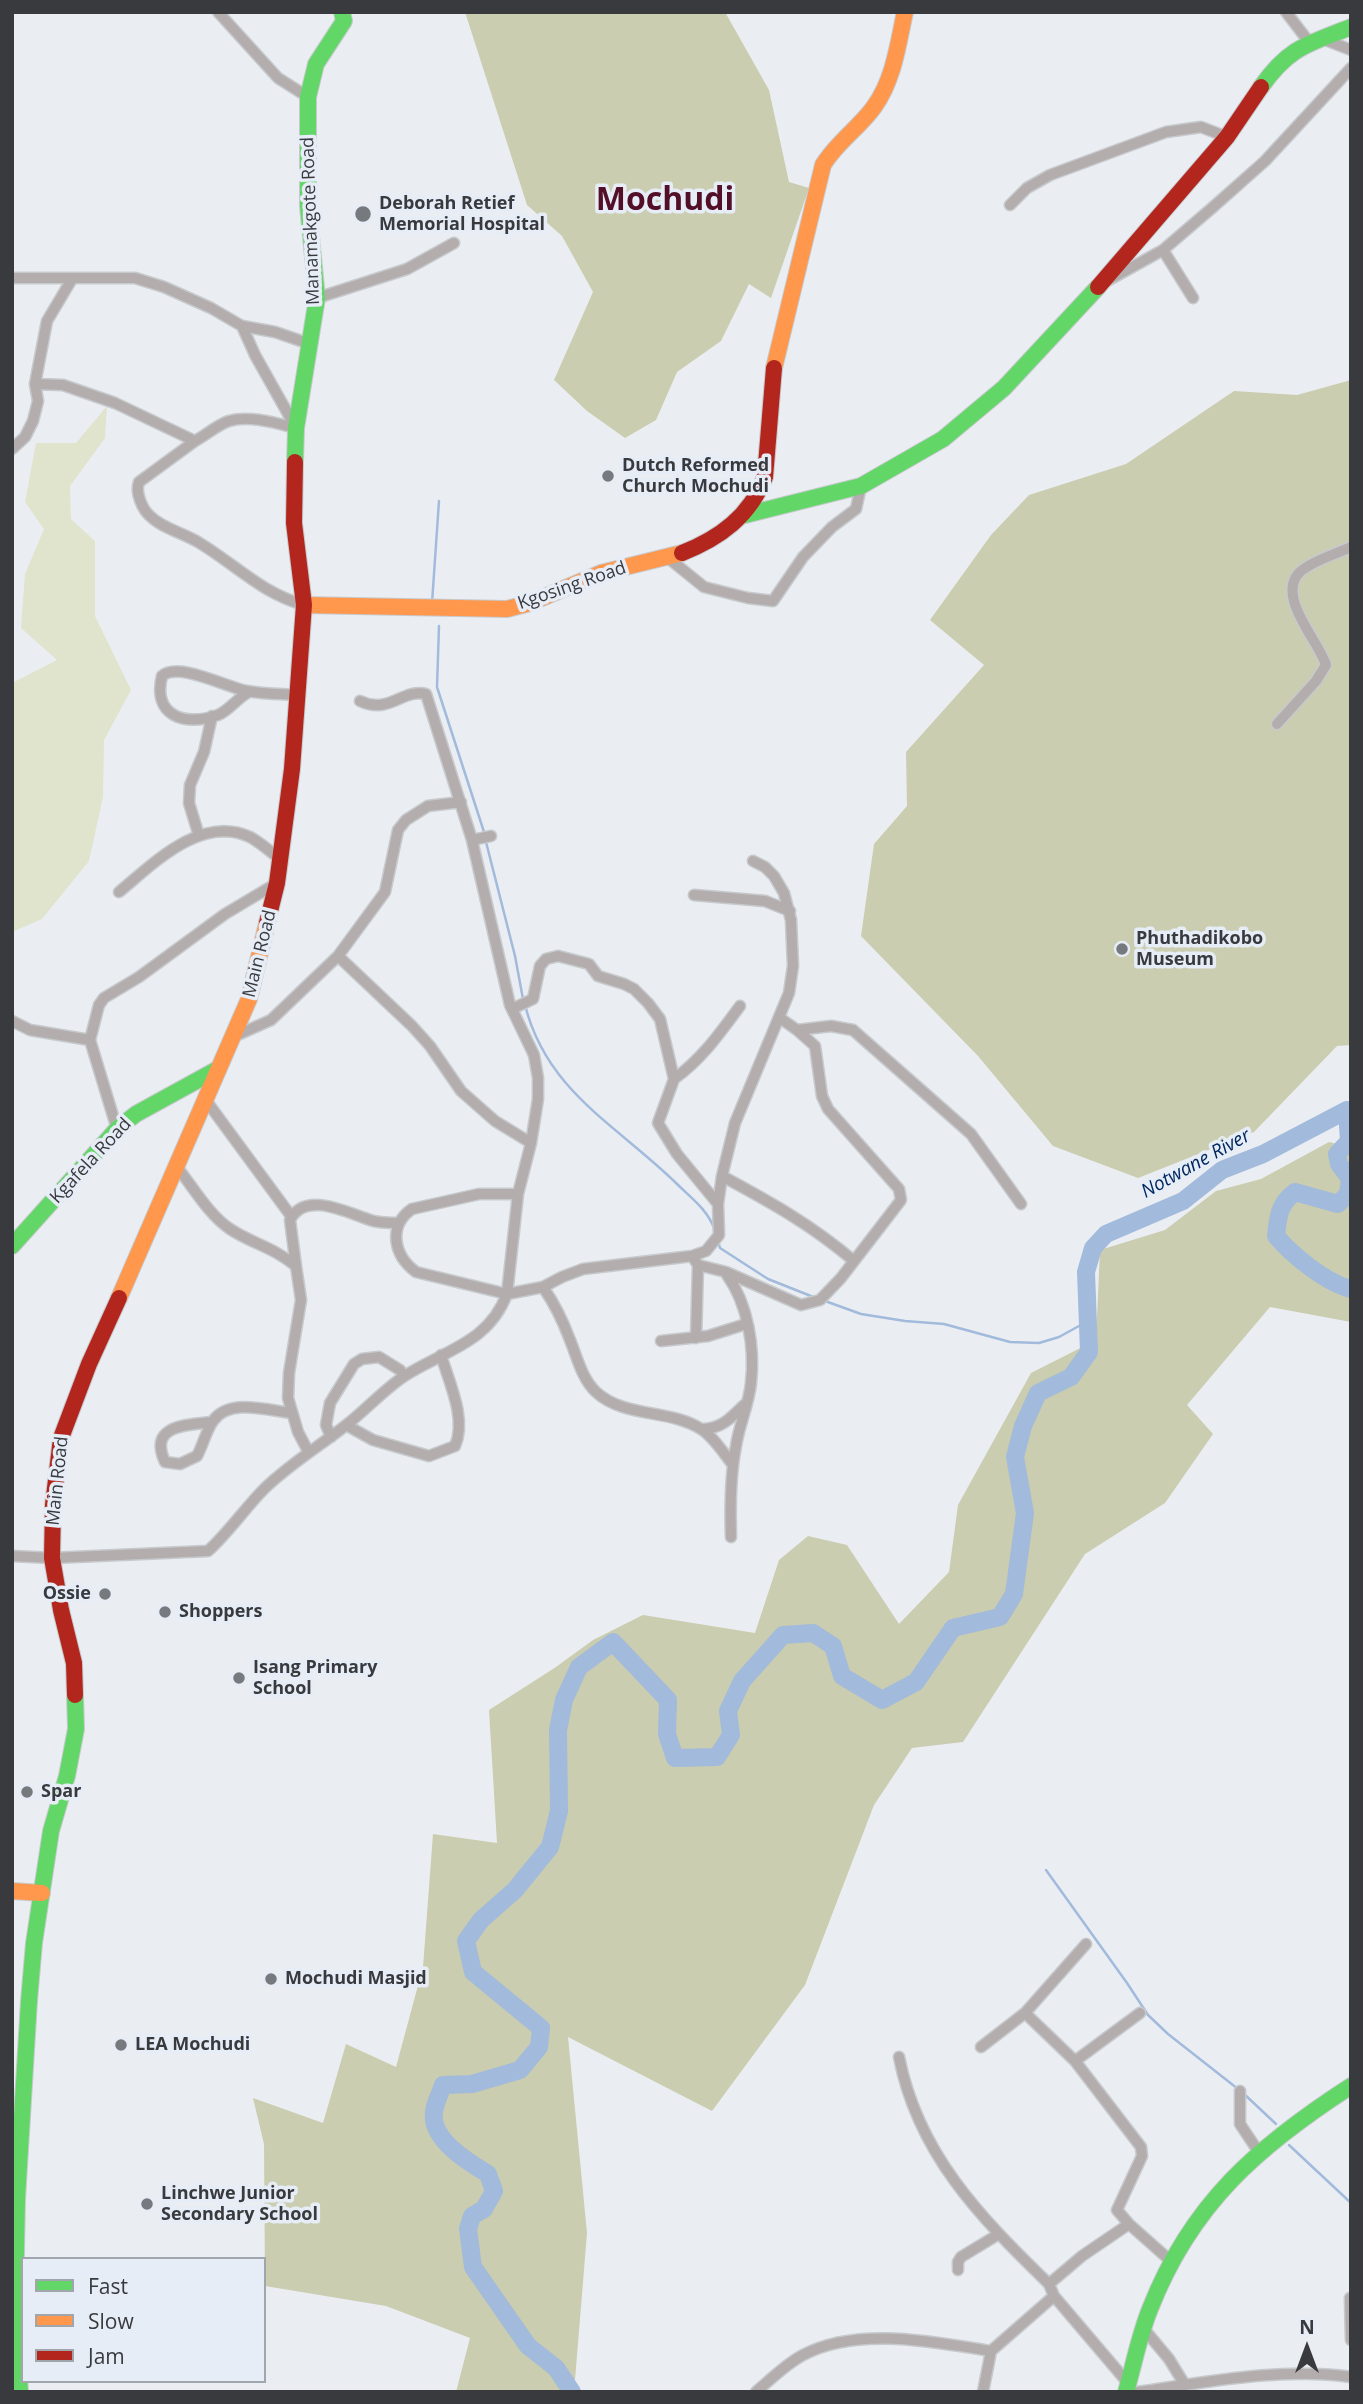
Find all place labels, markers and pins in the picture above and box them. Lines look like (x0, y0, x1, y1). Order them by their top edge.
place label: Deborah Retief Memorial Hospital (379, 193, 545, 235)
marker: Deborah Retief Memorial Hospital (353, 204, 373, 224)
place label: Dutch Reformed Church Mochudi (622, 455, 769, 498)
marker: Dutch Reformed Church Mochudi (600, 468, 616, 484)
place label: Phuthadikobo Museum (1136, 928, 1263, 970)
marker: Phuthadikobo Museum (1114, 941, 1130, 957)
place label: Ossie (43, 1583, 91, 1605)
marker: Ossie (97, 1586, 113, 1602)
place label: Shoppers (179, 1601, 262, 1623)
marker: Shoppers (157, 1604, 173, 1620)
place label: Isang Primary School (253, 1657, 377, 1700)
marker: Isang Primary School (231, 1670, 247, 1686)
place label: Spar (41, 1781, 81, 1803)
marker: Spar (19, 1784, 35, 1800)
place label: Mochudi Masjid (285, 1968, 427, 1990)
marker: Mochudi Masjid (263, 1971, 279, 1987)
place label: LEA Mochudi (135, 2034, 250, 2056)
marker: LEA Mochudi (113, 2037, 129, 2053)
place label: Linchwe Junior Secondary School (161, 2183, 318, 2226)
marker: Linchwe Junior Secondary School (139, 2196, 155, 2212)

